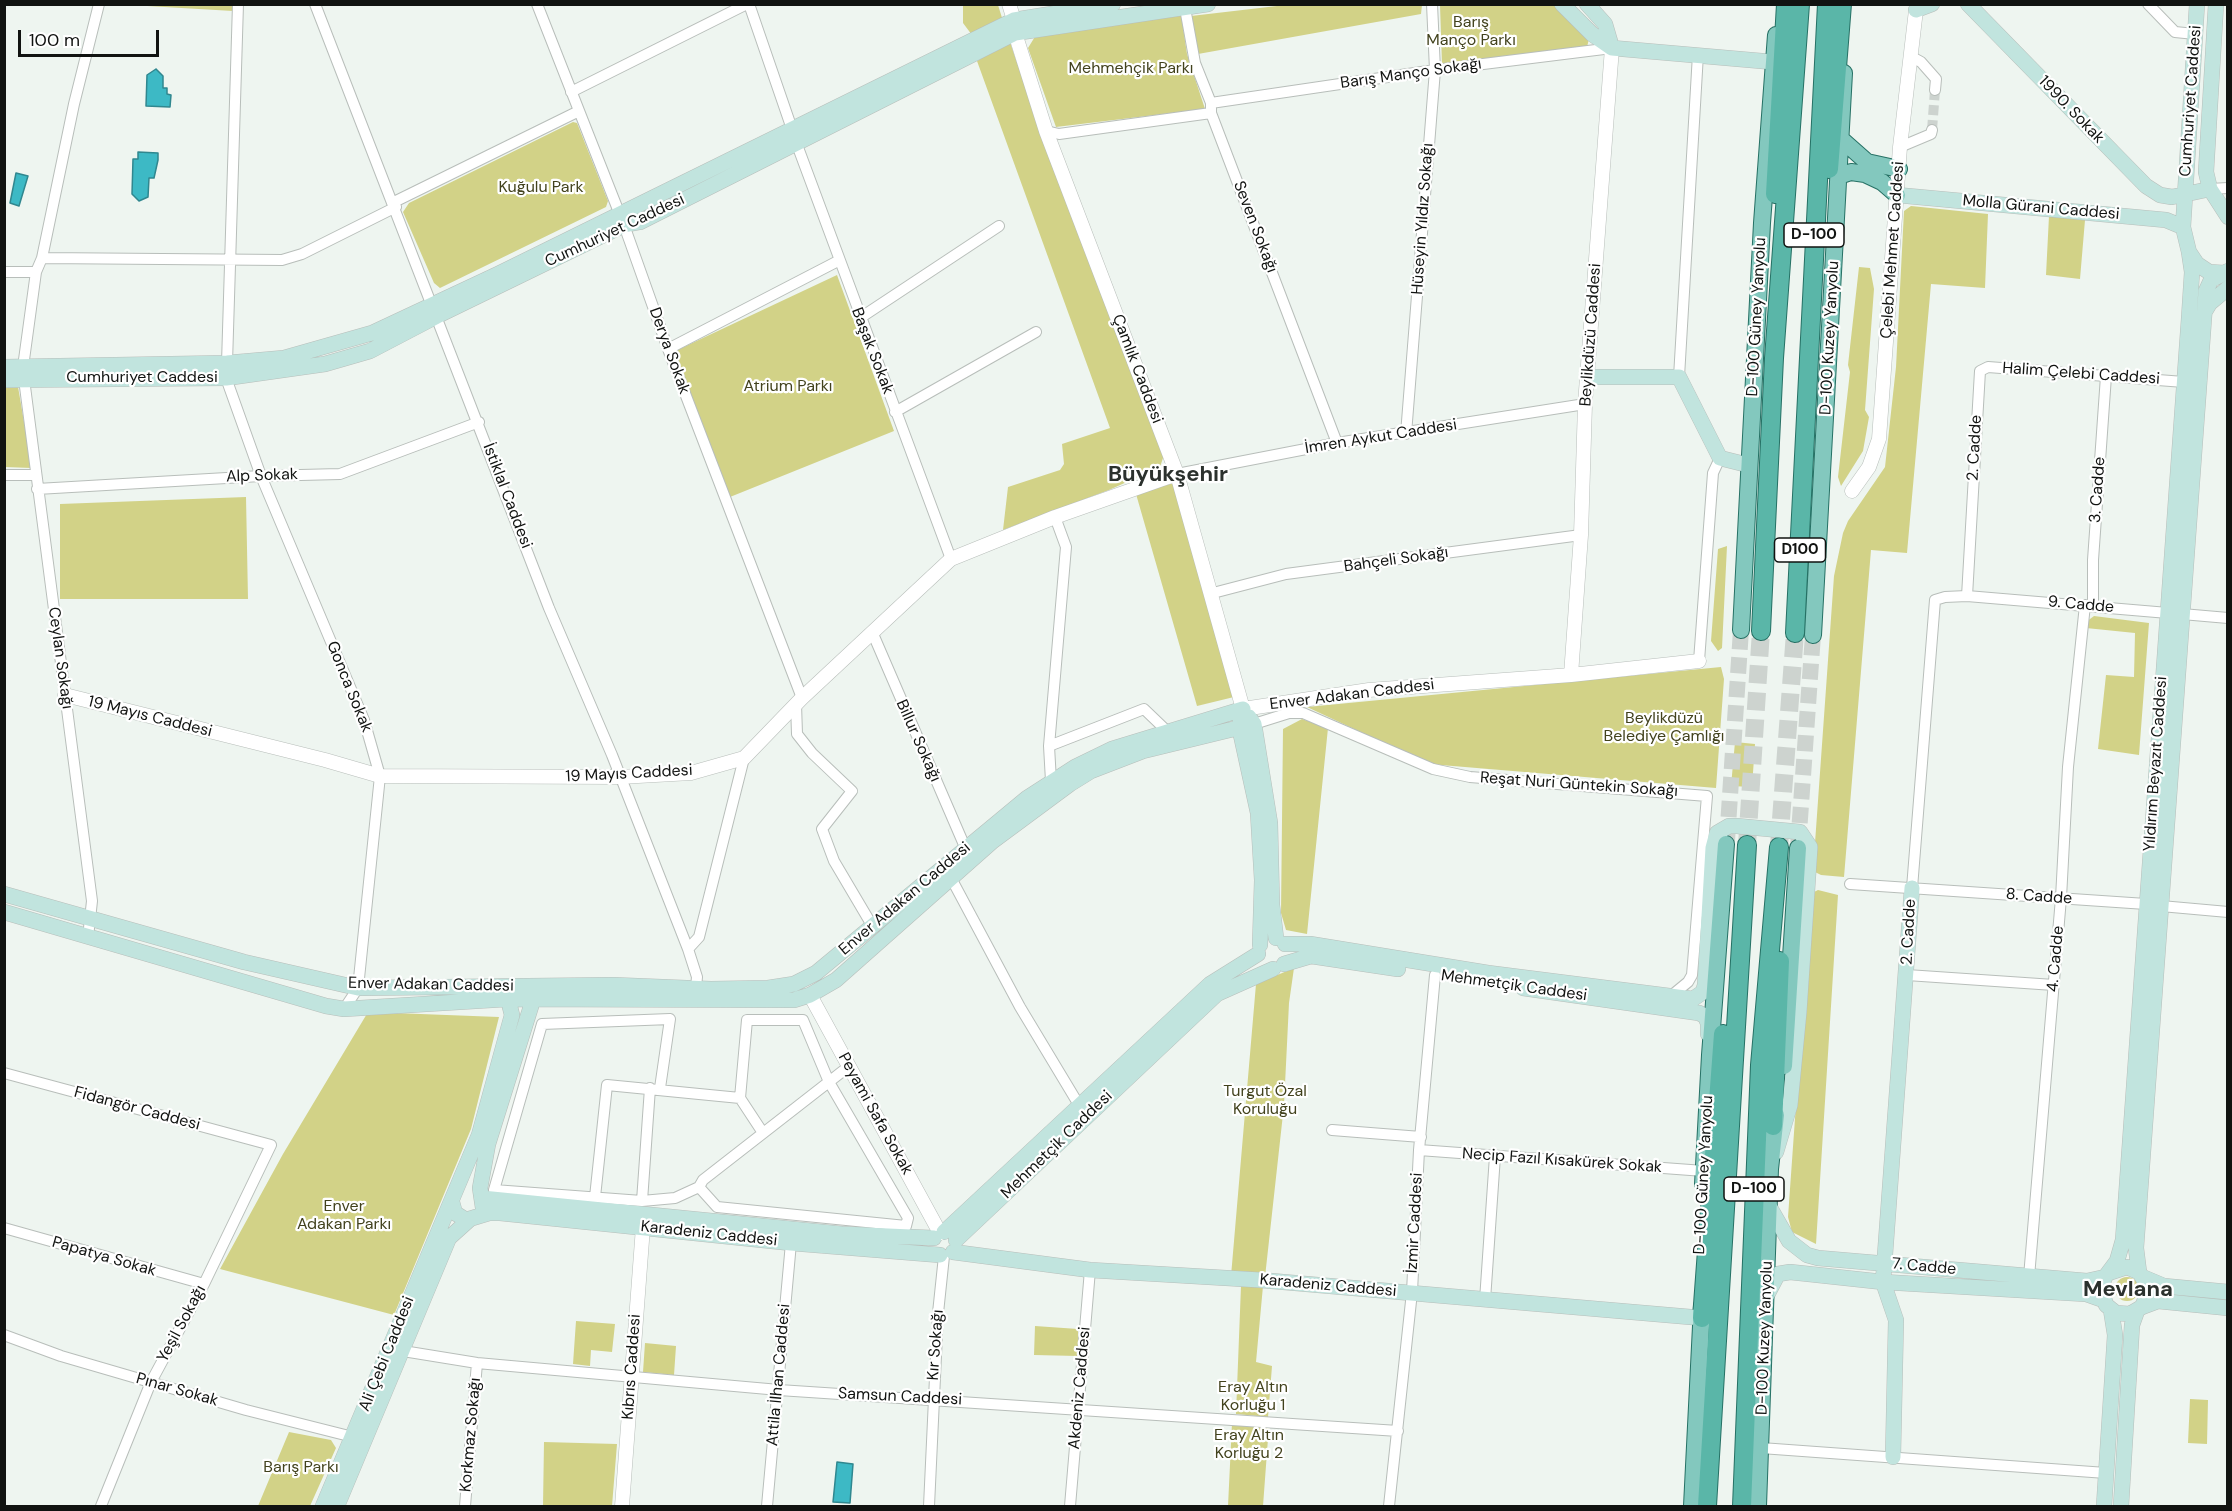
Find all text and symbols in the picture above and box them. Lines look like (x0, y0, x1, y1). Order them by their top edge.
park label: Barış Manço Parkı (1426, 13, 1516, 51)
scale bar (21, 18, 162, 56)
street label: Cumhuriyet Caddesi (2176, 25, 2206, 177)
text: 100 m (29, 28, 80, 52)
street label: Barış Manço Sokağı (1339, 55, 1483, 93)
park label: Mehmehçik Parkı (1069, 59, 1193, 79)
street label: 1990. Sokak (2034, 72, 2108, 148)
street label: Hüseyin Yıldız Sokağı (1408, 143, 1438, 295)
street label: Çelebi Mehmet Caddesi (1877, 161, 1909, 339)
park label: Kuğulu Park (499, 178, 583, 198)
street label: Seven Sokağı (1229, 178, 1281, 276)
street label: Cumhuriyet Caddesi (542, 190, 688, 272)
street label: Molla Gürani Caddesi (1962, 192, 2120, 224)
road number: D-100 (1784, 223, 1844, 247)
street label: D-100 Güney Yanyolu (1743, 237, 1771, 397)
street label: D-100 Kuzey Yanyolu (1816, 260, 1844, 416)
street label: Beylikdüzü Caddesi (1576, 263, 1606, 407)
street label: Derya Sokak (644, 305, 694, 397)
street label: Başak Sokak (847, 305, 897, 397)
street label: Çamlık Caddesi (1107, 312, 1167, 426)
street label: Halim Çelebi Caddesi (2001, 359, 2161, 389)
street label: Cumhuriyet Caddesi (66, 368, 218, 388)
park label: Atrium Parkı (744, 377, 832, 397)
street label: İmren Aykut Caddesi (1304, 415, 1458, 459)
street label: 2. Cadde (1964, 415, 1986, 481)
street label: İstiklal Caddesi (478, 441, 536, 551)
street label: 3. Cadde (2086, 456, 2110, 524)
district label: Büyükşehir (1108, 462, 1228, 488)
street label: Alp Sokak (226, 465, 298, 487)
road number: D100 (1774, 538, 1826, 562)
street label: Bahçeli Sokağı (1342, 543, 1450, 577)
street label: 9. Cadde (2047, 593, 2115, 617)
street label: Ceylan Sokağı (43, 606, 77, 710)
street label: Gonca Sokak (322, 639, 376, 735)
street label: Enver Adakan Caddesi (1269, 675, 1435, 715)
street label: Yıldırım Beyazıt Caddesi (2140, 676, 2172, 852)
street label: 19 Mayıs Caddesi (86, 692, 214, 742)
street label: Billur Sokağı (891, 697, 945, 785)
park label: Beylikdüzü Belediye Çamlığı (1604, 709, 1724, 747)
street label: 19 Mayıs Caddesi (565, 761, 693, 787)
street label: Reşat Nuri Güntekin Sokağı (1479, 769, 1679, 801)
street label: Enver Adakan Caddesi (835, 838, 975, 960)
street label: 8. Cadde (2005, 885, 2073, 909)
street label: 2. Cadde (1898, 899, 1920, 965)
street label: 4. Cadde (2044, 925, 2068, 993)
street label: Mehmetçik Caddesi (1440, 966, 1588, 1006)
street label: Enver Adakan Caddesi (348, 974, 514, 996)
street label: Peyami Safa Sokak (833, 1050, 917, 1178)
park label: Turgut Özal Koruluğu (1223, 1082, 1307, 1120)
street label: Fidangör Caddesi (72, 1083, 202, 1135)
street label: Mehmetçik Caddesi (997, 1087, 1117, 1203)
street label: D-100 Güney Yanyolu (1690, 1095, 1718, 1255)
street label: Necip Fazıl Kısakürek Sokak (1461, 1144, 1663, 1178)
street label: İzmir Caddesi (1403, 1172, 1427, 1274)
road number: D-100 (1724, 1177, 1784, 1201)
park label: Enver Adakan Parkı (297, 1197, 391, 1235)
street label: Karadeniz Caddesi (640, 1217, 778, 1251)
street label: Papatya Sokak (50, 1233, 158, 1281)
street label: 7. Cadde (1891, 1255, 1957, 1279)
street label: D-100 Kuzey Yanyolu (1753, 1261, 1777, 1415)
street label: Karadeniz Caddesi (1259, 1270, 1397, 1302)
district label: Mevlana (2083, 1277, 2173, 1303)
street label: Yeşil Sokağı (154, 1282, 210, 1366)
street label: Ali Çebi Caddesi (355, 1294, 419, 1414)
street label: Attila İlhan Caddesi (763, 1303, 795, 1447)
street label: Kır Sokağı (924, 1309, 948, 1381)
street label: Kıbrıs Caddesi (619, 1314, 645, 1420)
street label: Akdeniz Caddesi (1065, 1326, 1095, 1450)
street label: Pınar Sokak (134, 1369, 220, 1411)
street label: Korkmaz Sokağı (456, 1377, 486, 1493)
park label: Eray Altın Korluğu 1 (1218, 1378, 1288, 1416)
street label: Samsun Caddesi (838, 1384, 962, 1410)
park label: Eray Altın Korluğu 2 (1214, 1426, 1284, 1464)
park label: Barış Parkı (263, 1458, 339, 1478)

